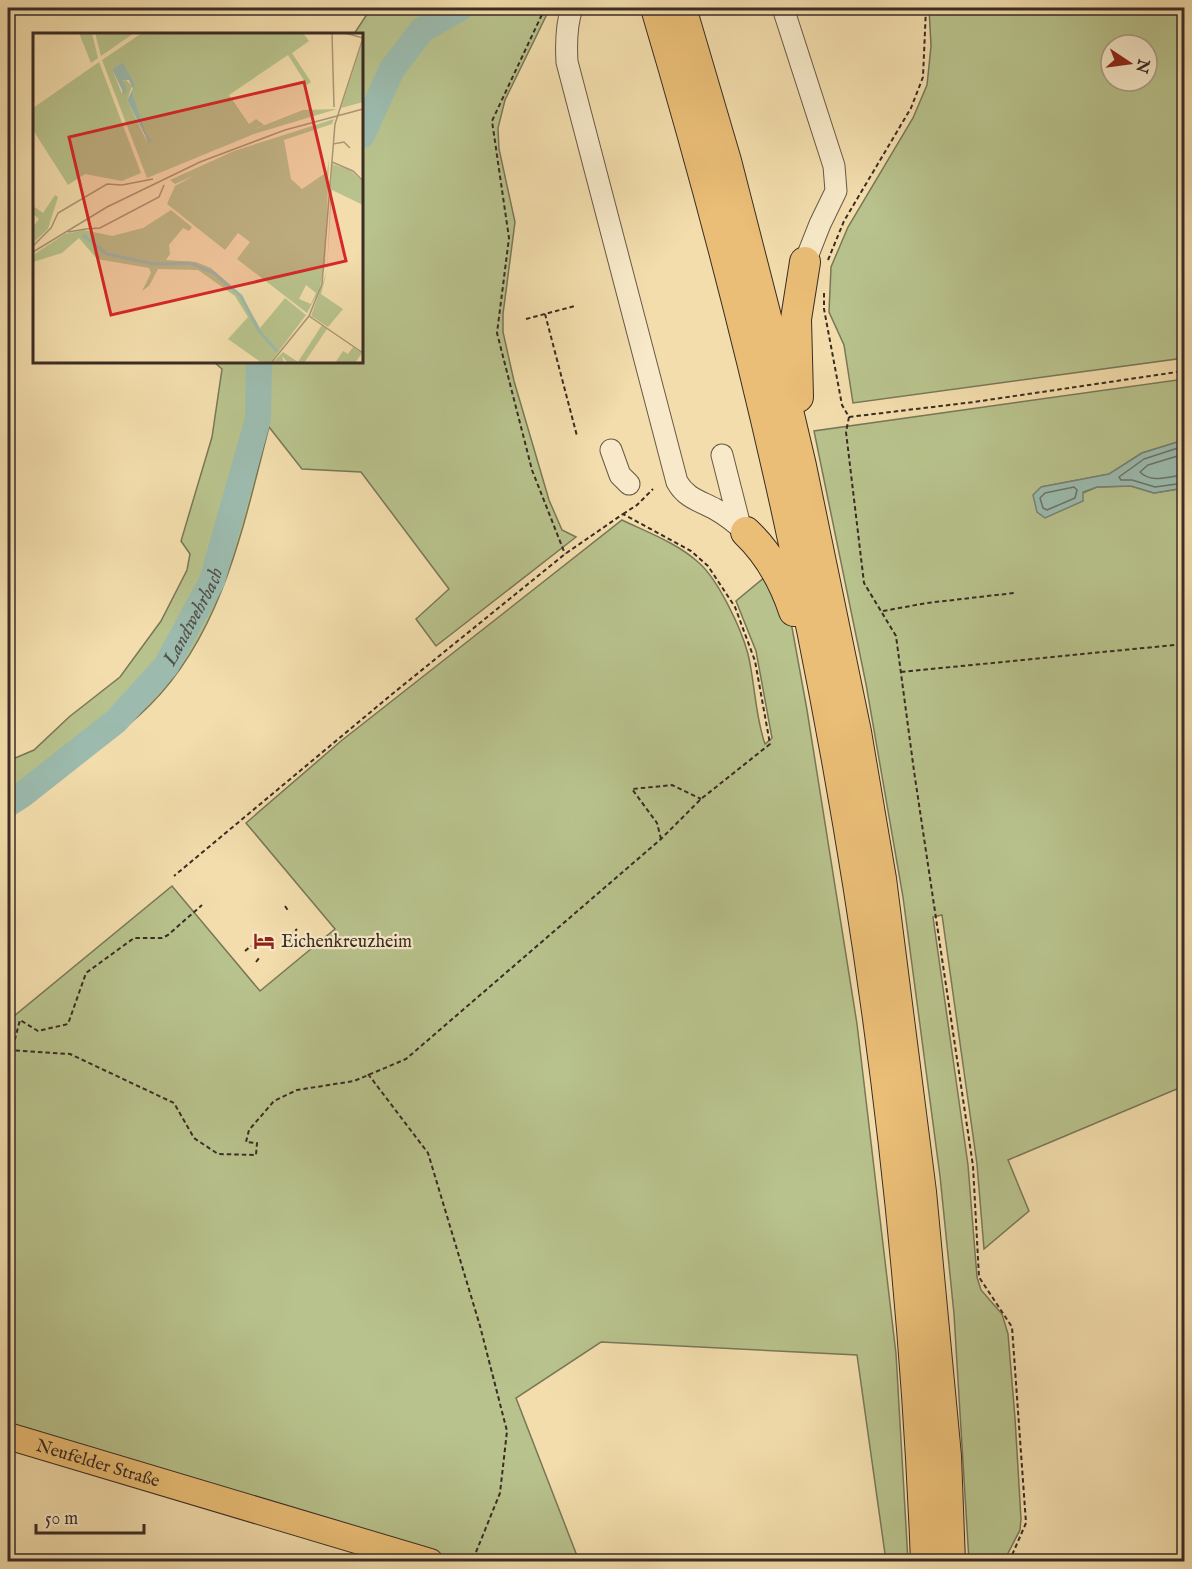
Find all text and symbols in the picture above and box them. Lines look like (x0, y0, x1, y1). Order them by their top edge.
inset map (33, 33, 363, 363)
north arrow (1099, 33, 1159, 93)
text: N (1130, 56, 1153, 75)
water label: Landwehrbach (157, 565, 229, 671)
hotel icon: Eichenkreuzheim (252, 929, 276, 953)
place label: Eichenkreuzheim (281, 931, 412, 954)
street label: Neufelder Straße (33, 1435, 162, 1494)
scale bar (36, 1497, 144, 1535)
text: 50 m (45, 1508, 78, 1531)

